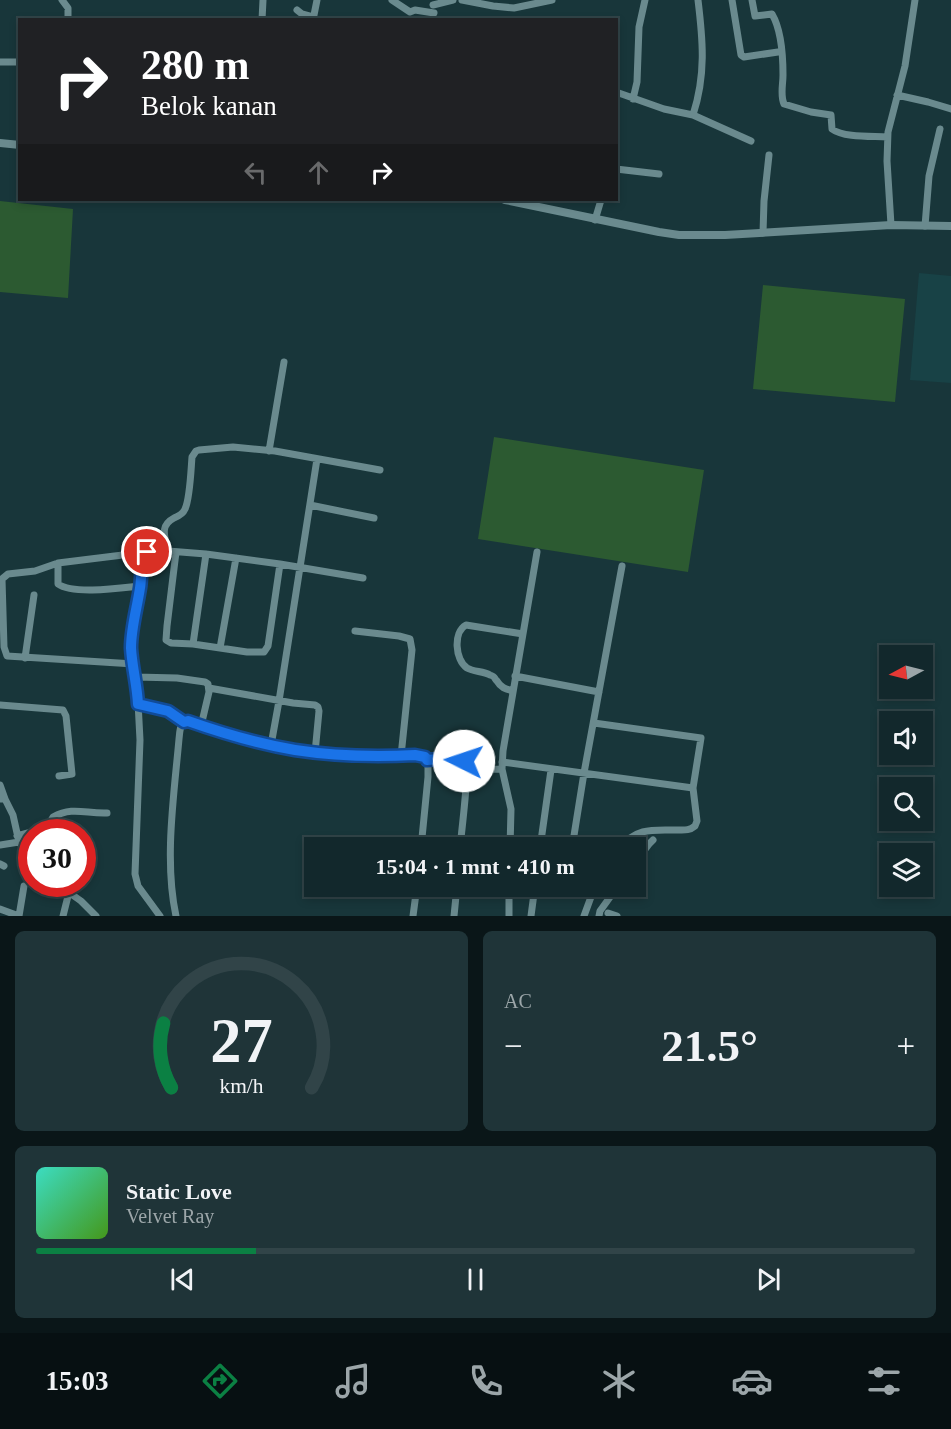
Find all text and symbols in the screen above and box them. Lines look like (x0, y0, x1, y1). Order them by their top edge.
icon: right (42, 42, 120, 120)
text: 280 m (141, 42, 250, 88)
text: Belok kanan (141, 91, 277, 121)
icon: left (239, 156, 272, 189)
icon: ahead (302, 156, 335, 189)
icon: right (365, 156, 398, 189)
pin (121, 526, 172, 577)
icon: arrive (130, 535, 163, 568)
north arrow (879, 645, 933, 699)
map controls (879, 645, 933, 897)
button: sound (879, 711, 933, 765)
position arrow (432, 729, 496, 793)
button: search (879, 777, 933, 831)
speed limit sign: 30 (18, 819, 96, 897)
button: layers (879, 843, 933, 897)
text: 15:04 · 1 mnt · 410 m (375, 854, 575, 879)
text: AC (504, 990, 532, 1012)
text: 27 (210, 1006, 273, 1075)
text: 21.5° (661, 1021, 758, 1071)
text: − (504, 1028, 523, 1064)
text: + (896, 1028, 915, 1064)
text: km/h (219, 1074, 264, 1098)
text: Static Love (126, 1179, 232, 1204)
text: Velvet Ray (126, 1205, 214, 1227)
icon: previous (166, 1263, 199, 1296)
icon: pause (459, 1263, 492, 1296)
icon: next (752, 1263, 785, 1296)
icon: directions (199, 1360, 241, 1402)
icon: music (332, 1360, 374, 1402)
icon: phone (465, 1360, 507, 1402)
icon: climate (598, 1360, 640, 1402)
icon: car (731, 1360, 773, 1402)
icon: filters (863, 1360, 905, 1402)
text: 15:03 (45, 1366, 108, 1396)

